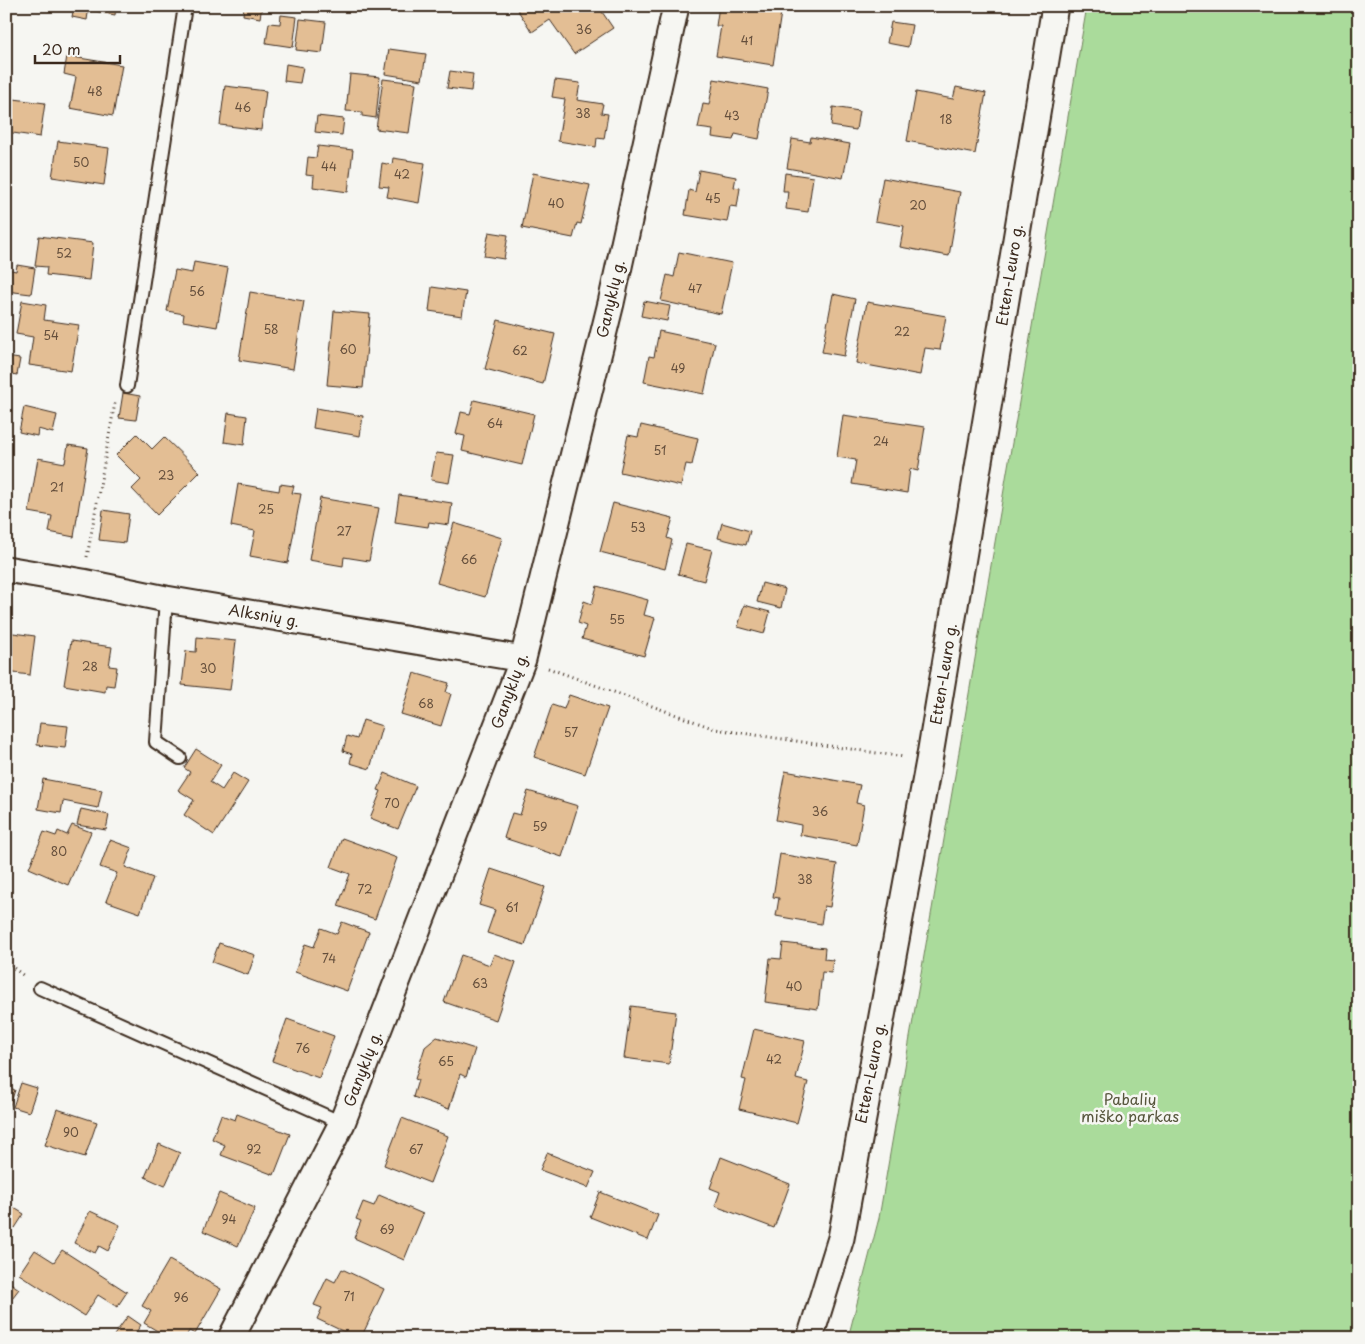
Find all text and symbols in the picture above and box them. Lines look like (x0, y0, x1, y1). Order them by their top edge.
house number: 36 (576, 20, 592, 38)
house number: 41 (741, 31, 753, 49)
scale bar (35, 32, 120, 64)
text: 20 m (42, 37, 81, 60)
house number: 48 (87, 82, 103, 100)
house number: 46 (235, 98, 251, 116)
house number: 38 (575, 104, 591, 122)
house number: 43 (724, 106, 740, 124)
house number: 18 (940, 110, 952, 128)
house number: 50 (73, 153, 89, 171)
house number: 44 (321, 157, 337, 175)
house number: 42 (394, 165, 410, 183)
house number: 45 (705, 189, 721, 207)
house number: 40 (548, 194, 565, 212)
house number: 20 (909, 196, 927, 214)
street label: Etten-Leuro g. (989, 222, 1028, 327)
house number: 52 (56, 244, 72, 262)
street label: Ganyklų g. (589, 257, 630, 340)
house number: 47 (688, 279, 703, 297)
house number: 56 (189, 282, 205, 300)
house number: 58 (263, 320, 279, 338)
house number: 22 (894, 322, 910, 340)
house number: 54 (43, 326, 59, 344)
house number: 60 (339, 340, 357, 358)
house number: 62 (512, 341, 528, 359)
house number: 49 (671, 359, 685, 377)
house number: 64 (487, 414, 503, 432)
house number: 24 (873, 432, 889, 450)
house number: 51 (654, 441, 666, 459)
house number: 23 (158, 466, 174, 484)
house number: 21 (50, 478, 64, 496)
house number: 25 (258, 500, 274, 518)
house number: 53 (630, 518, 646, 536)
house number: 27 (337, 522, 352, 540)
house number: 66 (461, 550, 477, 568)
street label: Alksnių g. (227, 597, 301, 632)
house number: 55 (609, 610, 625, 628)
street label: Etten-Leuro g. (923, 621, 962, 726)
street label: Ganyklų g. (484, 649, 533, 732)
house number: 28 (82, 657, 98, 675)
house number: 30 (200, 659, 217, 677)
house number: 68 (418, 694, 434, 712)
house number: 57 (564, 723, 578, 741)
house number: 70 (384, 794, 400, 812)
house number: 36 (812, 802, 828, 820)
house number: 59 (533, 817, 547, 835)
house number: 80 (51, 842, 67, 860)
house number: 38 (797, 870, 813, 888)
house number: 72 (357, 880, 373, 898)
house number: 61 (505, 898, 519, 916)
house number: 74 (322, 949, 336, 967)
house number: 63 (472, 974, 488, 992)
house number: 40 (786, 977, 803, 995)
street label: Etten-Leuro g. (848, 1020, 891, 1125)
street label: Ganyklų g. (337, 1027, 387, 1110)
house number: 76 (296, 1039, 310, 1057)
house number: 42 (766, 1050, 782, 1068)
house number: 65 (438, 1052, 454, 1070)
park label: Pabalių miško parkas (1081, 1087, 1179, 1127)
house number: 90 (63, 1123, 79, 1141)
house number: 92 (246, 1140, 262, 1158)
house number: 67 (409, 1140, 424, 1158)
house number: 94 (222, 1210, 237, 1228)
house number: 69 (379, 1220, 395, 1238)
house number: 71 (343, 1287, 355, 1305)
house number: 96 (173, 1288, 189, 1306)

